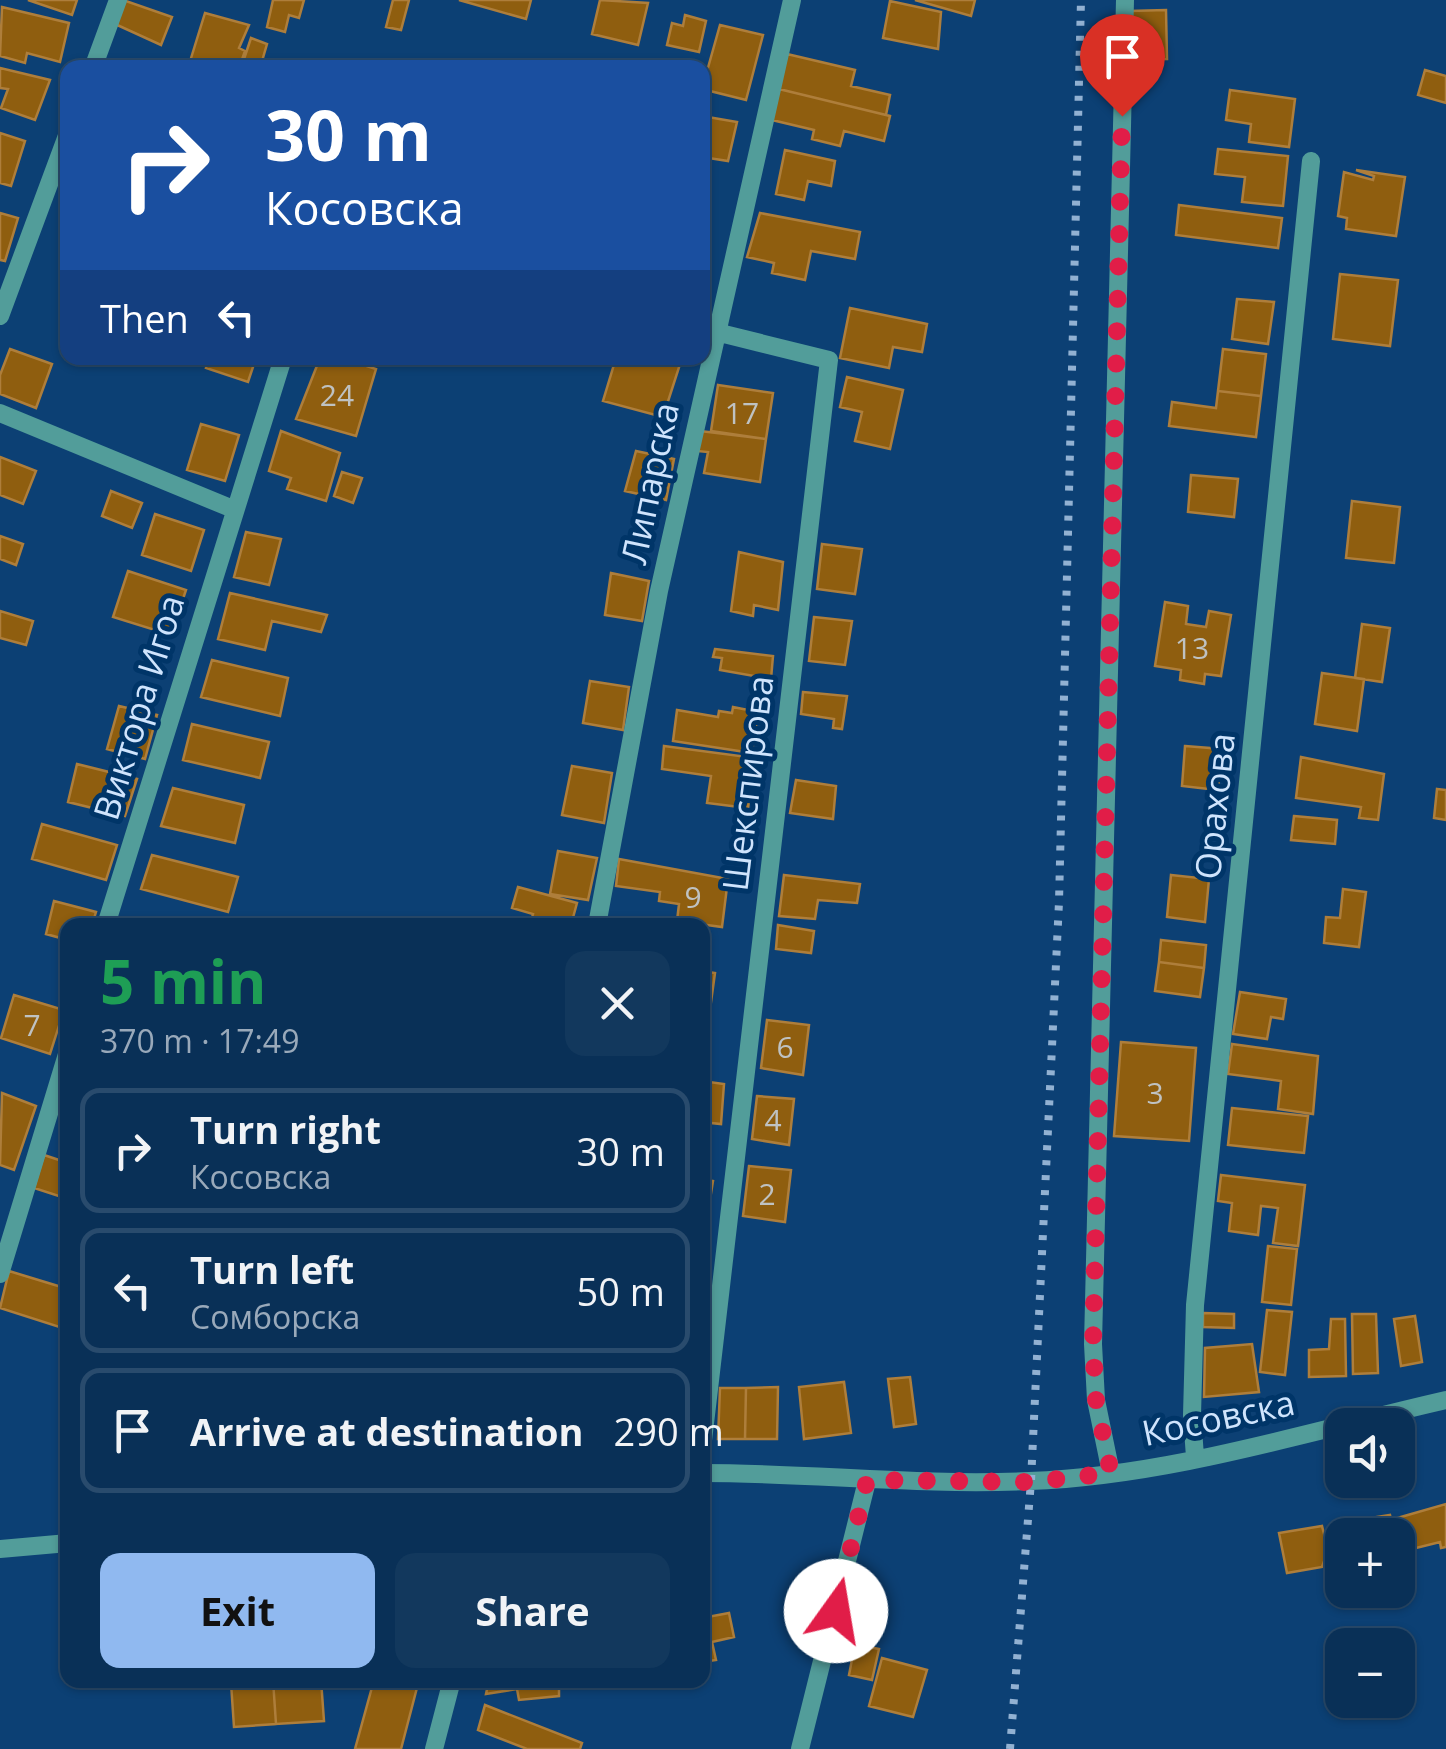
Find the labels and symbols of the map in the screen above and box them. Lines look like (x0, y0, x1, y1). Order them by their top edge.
pin (1080, 14, 1165, 117)
house number: 24 (320, 374, 354, 415)
house number: 17 (725, 392, 759, 433)
street label: Липарска (609, 398, 689, 568)
street label: Виктора Игоа (82, 589, 194, 825)
house number: 13 (1175, 627, 1209, 668)
street label: Шекспирова (710, 673, 784, 893)
street label: Орахова (1183, 730, 1245, 882)
house number: 9 (684, 876, 702, 917)
house number: 7 (23, 1004, 41, 1045)
house number: 6 (776, 1026, 794, 1067)
house number: 3 (1146, 1072, 1164, 1113)
house number: 4 (764, 1099, 782, 1140)
house number: 2 (758, 1173, 776, 1214)
street label: Косовска (1137, 1378, 1299, 1456)
position arrow (784, 1559, 888, 1663)

